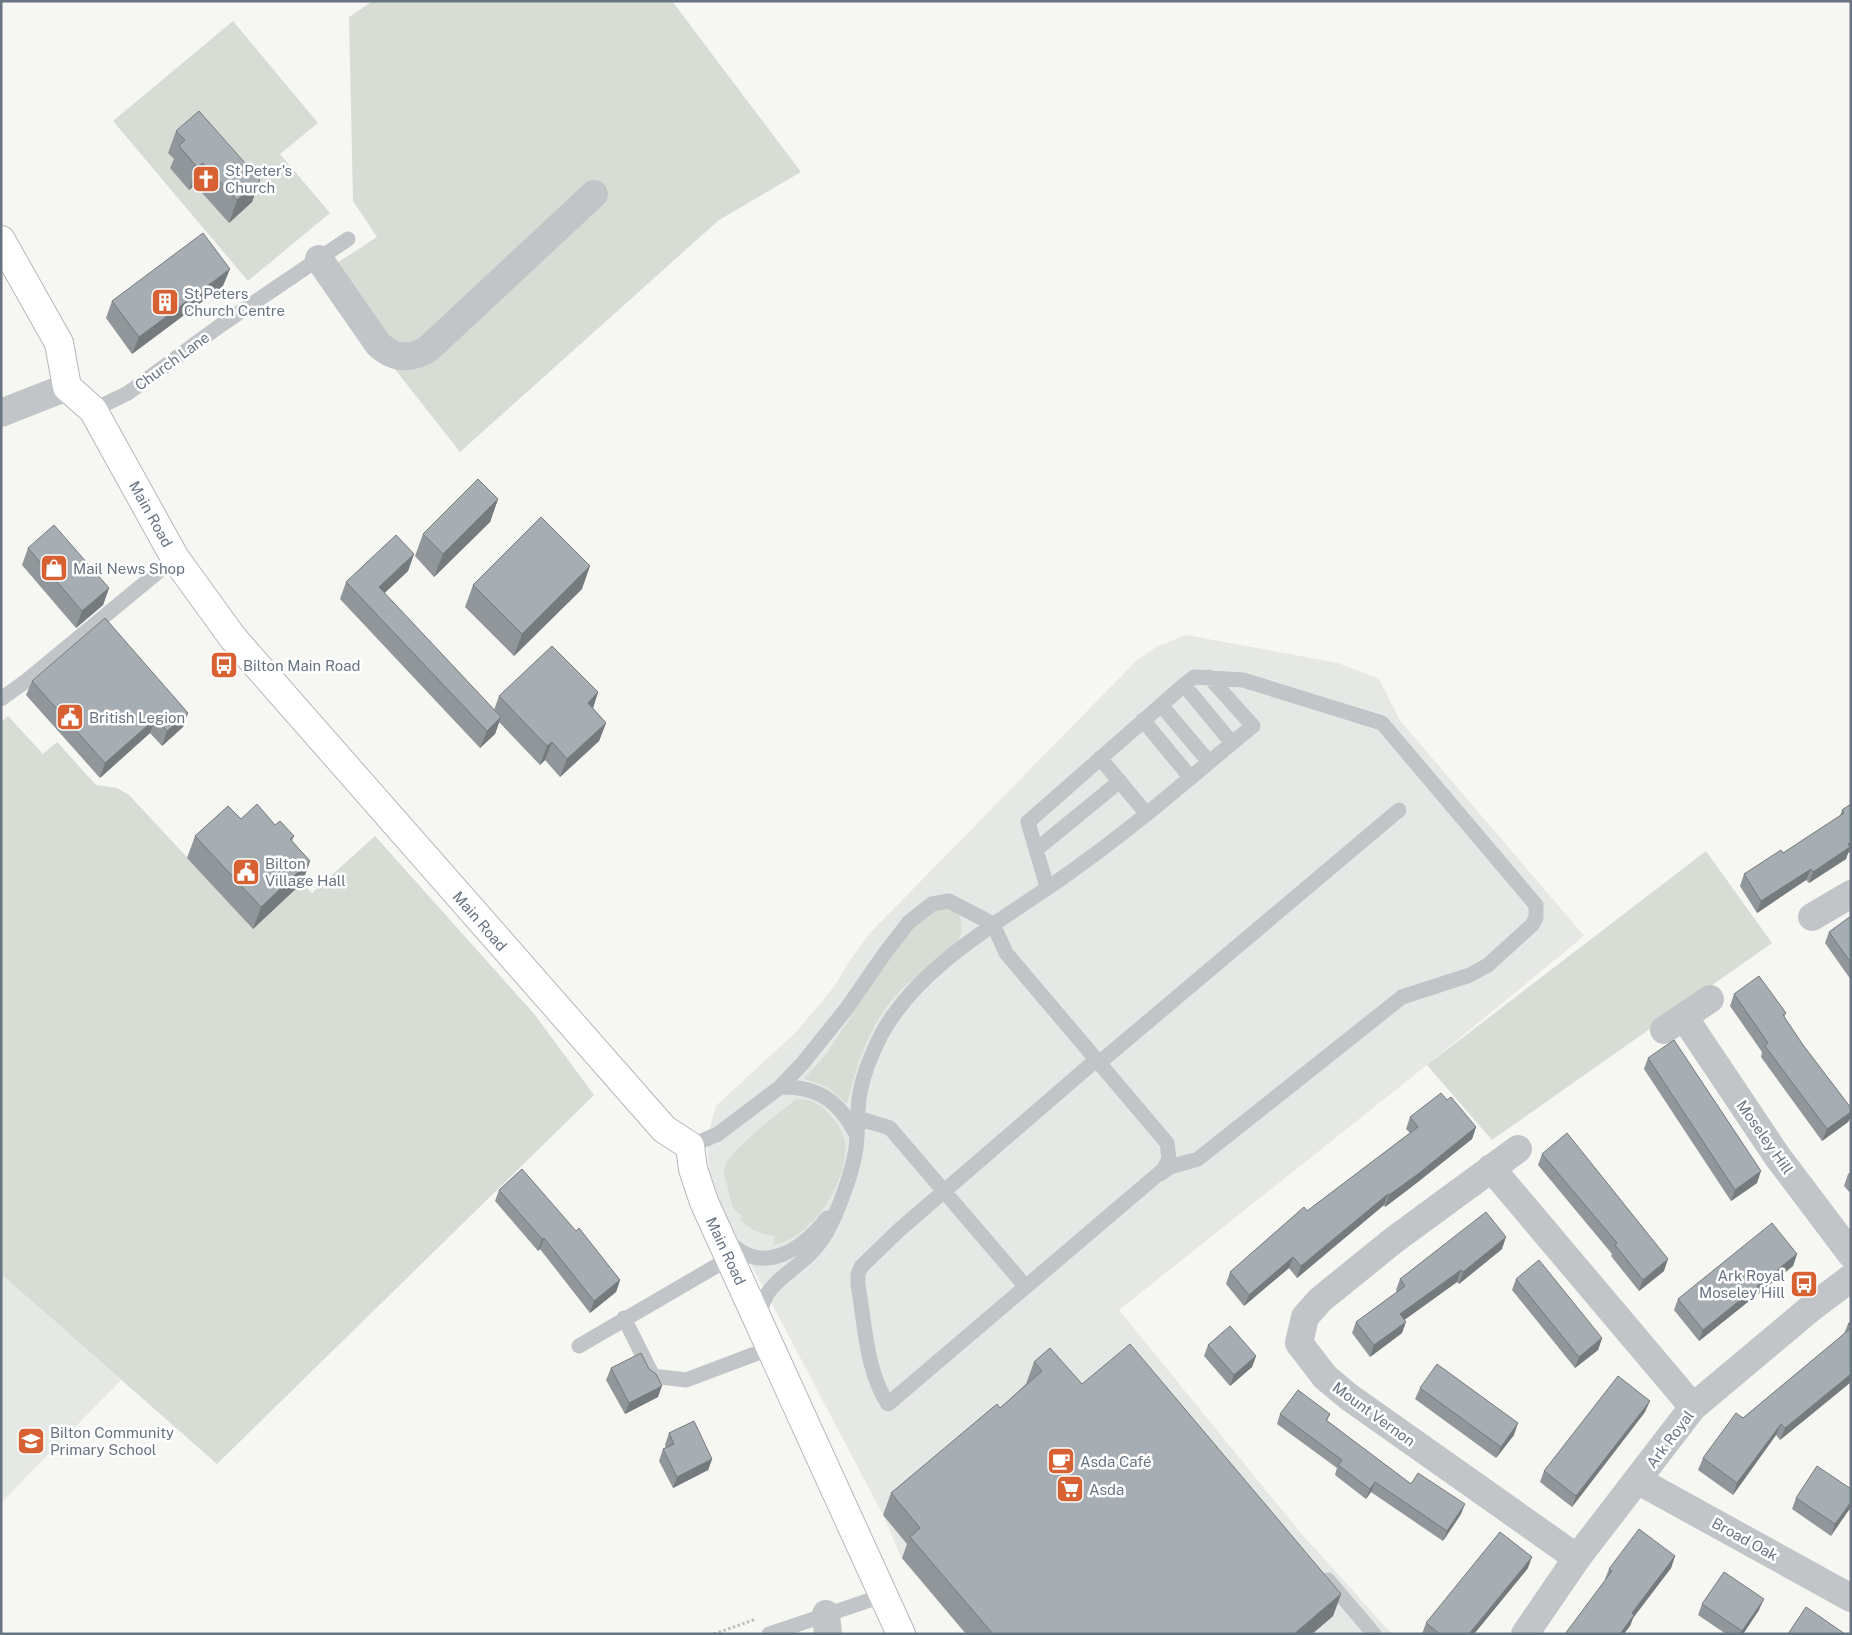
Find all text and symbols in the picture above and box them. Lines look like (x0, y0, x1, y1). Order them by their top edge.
place label: St Peter's Church (225, 162, 292, 196)
church icon: St Peter's Church (191, 164, 221, 194)
place label: St Peters Church Centre (184, 285, 285, 319)
building icon: St Peters Church Centre (150, 287, 180, 317)
street label: Church Lane (132, 328, 212, 394)
street label: Main Road (126, 478, 176, 550)
shop icon: Mail News Shop (39, 553, 69, 583)
place label: Mail News Shop (73, 560, 185, 577)
bus stop icon: Bilton Main Road (209, 650, 239, 680)
place label: Bilton Main Road (243, 657, 360, 674)
public building icon: British Legion (55, 702, 85, 732)
place label: British Legion (89, 709, 185, 726)
place label: Bilton Village Hall (265, 855, 346, 889)
public building icon: Bilton Village Hall (231, 857, 261, 887)
street label: Main Road (450, 888, 510, 954)
street label: Moseley Hill (1733, 1097, 1797, 1177)
street label: Main Road (703, 1214, 749, 1288)
place label: Ark Royal Moseley Hill (1699, 1267, 1785, 1301)
bus stop icon: Ark Royal Moseley Hill (1789, 1269, 1819, 1299)
street label: Mount Vernon (1330, 1378, 1418, 1450)
street label: Ark Royal (1643, 1407, 1697, 1471)
place label: Bilton Community Primary School (50, 1424, 174, 1458)
school or university icon: Bilton Community Primary School (16, 1426, 46, 1456)
cafe icon: Asda Café (1046, 1446, 1076, 1476)
place label: Asda Café (1080, 1453, 1152, 1470)
supermarket icon: Asda (1055, 1474, 1085, 1504)
place label: Asda (1089, 1481, 1124, 1498)
street label: Broad Oak (1709, 1514, 1781, 1564)

